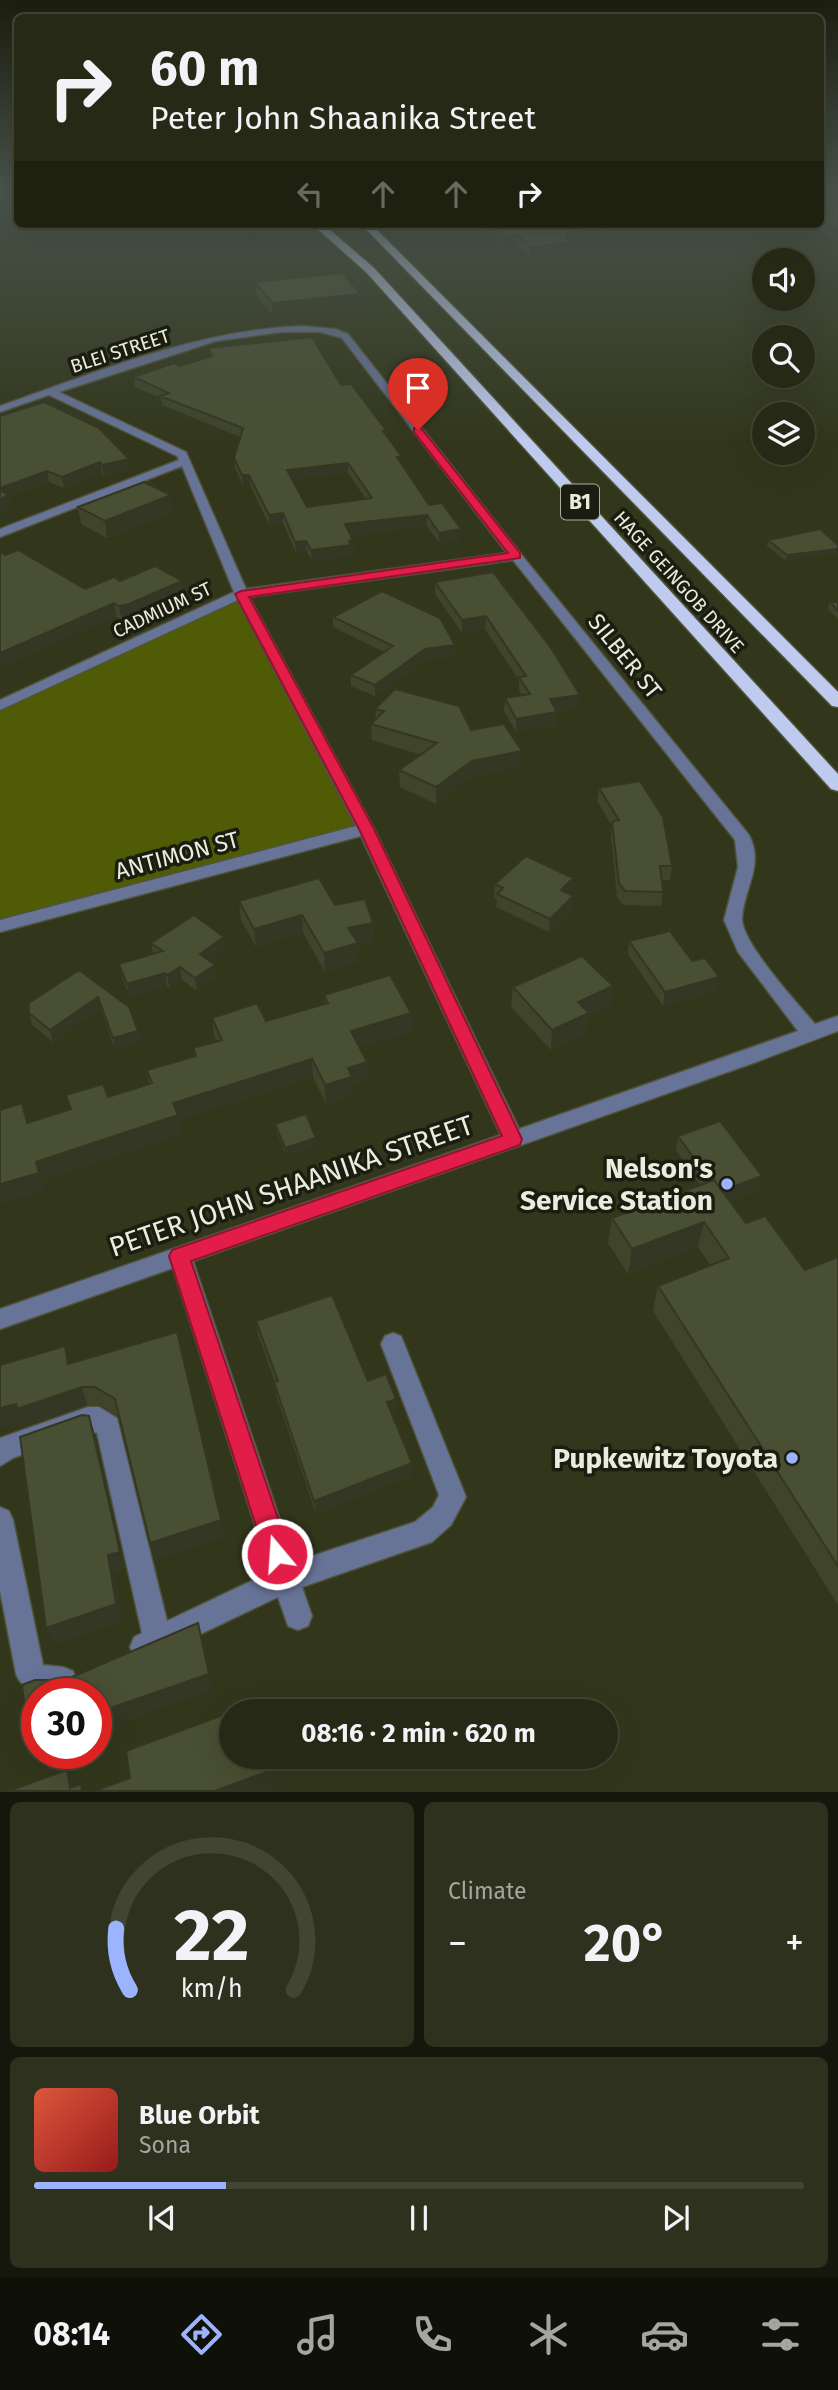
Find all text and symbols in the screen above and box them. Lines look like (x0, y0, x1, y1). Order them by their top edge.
text: 60 m (150, 39, 259, 98)
icon: right (35, 42, 126, 133)
text: Peter John Shaanika Street (150, 99, 536, 137)
icon: left (291, 175, 329, 213)
icon: ahead (364, 175, 402, 213)
icon: ahead (437, 175, 475, 213)
icon: right (510, 175, 548, 213)
map controls (752, 248, 815, 465)
button: sound (752, 248, 815, 311)
street label: BLEI STREET (67, 324, 173, 378)
button: search (752, 325, 815, 388)
pin (388, 358, 448, 430)
icon: arrive (399, 369, 437, 407)
button: layers (752, 402, 815, 465)
road number: B1 (561, 484, 599, 520)
street label: HAGE GEINGOB DRIVE (609, 506, 749, 658)
street label: CADMIUM ST (109, 577, 215, 643)
street label: SILBER ST (582, 608, 668, 704)
street label: ANTIMON ST (112, 825, 242, 885)
street label: PETER JOHN SHAANIKA STREET (105, 1108, 478, 1264)
place label: Nelson's Service Station (520, 1152, 713, 1217)
marker: Nelson's Service Station (719, 1176, 735, 1192)
place label: Pupkewitz Toyota (553, 1442, 778, 1475)
marker: Pupkewitz Toyota (784, 1450, 800, 1466)
position arrow (240, 1517, 314, 1591)
speed limit sign: 30 (21, 1678, 112, 1769)
text: 08:16 · 2 min · 620 m (301, 1718, 536, 1749)
text: Climate (448, 1877, 527, 1905)
text: 22 (174, 1893, 250, 1980)
text: 20° (584, 1912, 668, 1975)
text: − (448, 1920, 467, 1966)
text: + (785, 1920, 804, 1966)
text: km/h (181, 1974, 243, 2004)
text: Blue Orbit (139, 2100, 259, 2131)
text: Sona (139, 2131, 191, 2159)
icon: previous (143, 2199, 181, 2237)
icon: pause (400, 2199, 438, 2237)
icon: next (657, 2199, 695, 2237)
icon: directions (177, 2310, 226, 2359)
icon: music (293, 2310, 342, 2359)
icon: phone (408, 2310, 457, 2359)
icon: climate (524, 2310, 573, 2359)
icon: car (640, 2310, 689, 2359)
icon: filters (756, 2310, 805, 2359)
text: 08:14 (33, 2315, 110, 2353)

